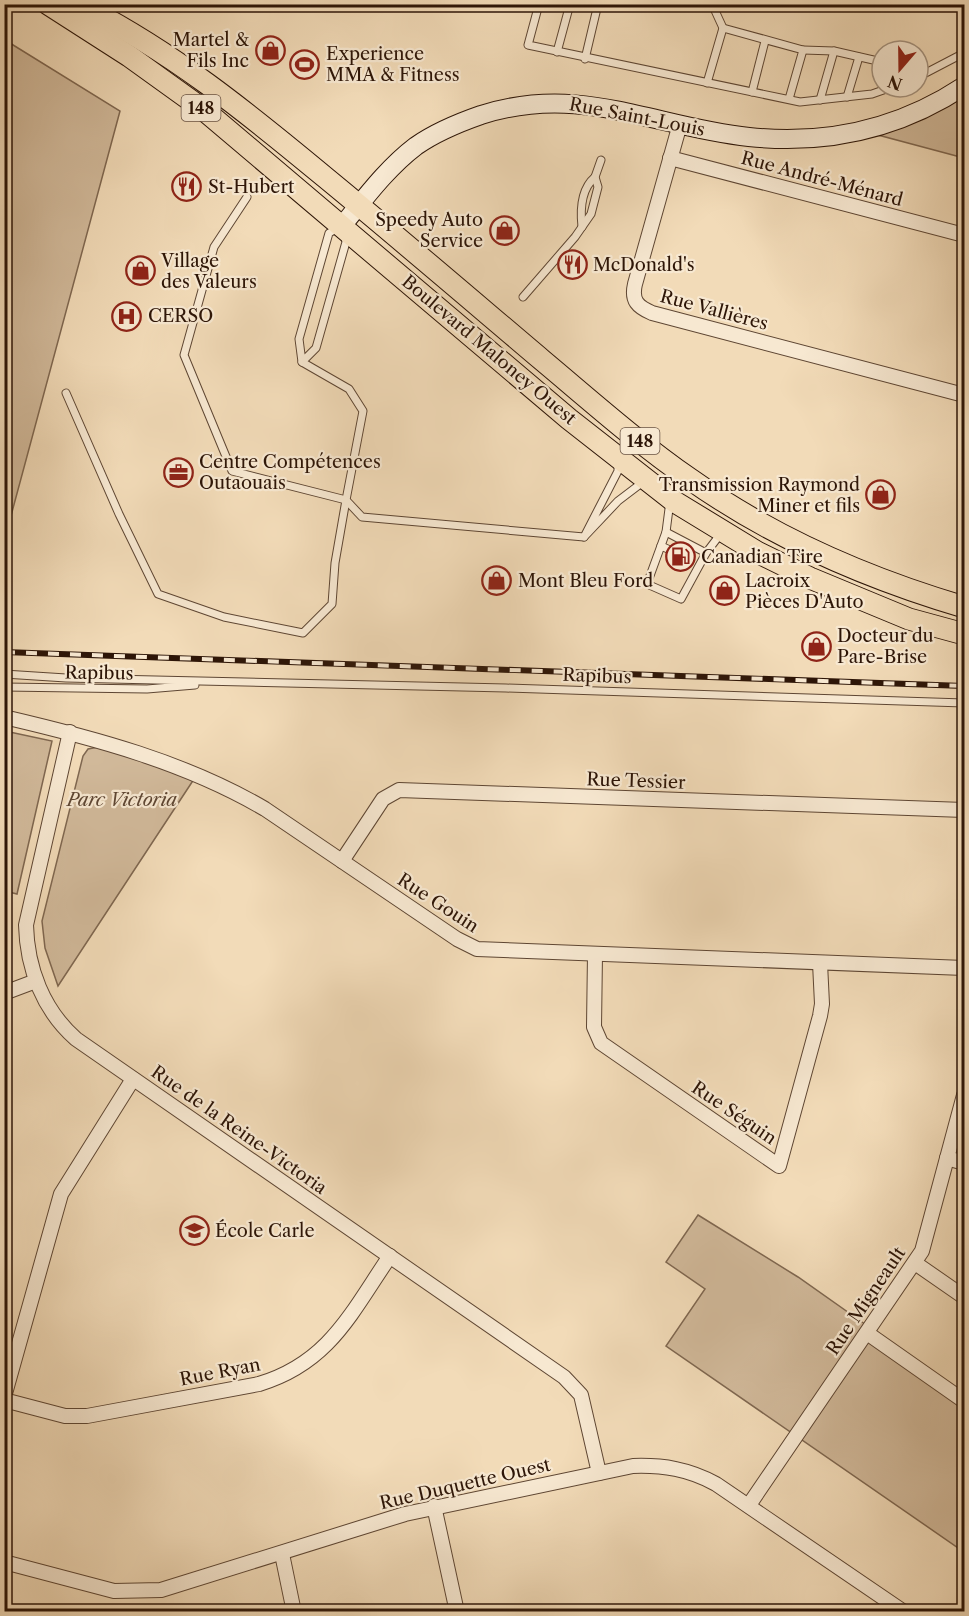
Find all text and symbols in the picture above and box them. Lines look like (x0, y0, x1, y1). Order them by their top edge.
place label: Martel & Fils Inc (173, 29, 249, 72)
shop icon: Martel & Fils Inc (254, 34, 286, 66)
north arrow (870, 39, 930, 99)
place label: Experience MMA & Fitness (326, 43, 460, 86)
sports icon: Experience MMA & Fitness (289, 48, 321, 80)
text: N (885, 71, 905, 95)
street label: Rue Saint-Louis (567, 93, 707, 141)
road number: 148 (182, 95, 220, 121)
street label: Rue André-Ménard (739, 147, 905, 211)
restaurant icon: St-Hubert (171, 171, 203, 203)
place label: St-Hubert (208, 176, 295, 198)
place label: Speedy Auto Service (375, 209, 483, 252)
shop icon: Speedy Auto Service (488, 214, 520, 246)
restaurant icon: McDonald's (556, 249, 588, 281)
place label: Village des Valeurs (160, 250, 257, 293)
place label: McDonald's (593, 254, 695, 276)
shop icon: Village des Valeurs (124, 255, 156, 287)
street label: Boulevard Maloney Ouest (397, 271, 581, 430)
street label: Rue Vallières (658, 285, 770, 335)
hospital icon: CERSO (111, 300, 143, 332)
place label: CERSO (148, 305, 213, 327)
road number: 148 (620, 428, 660, 454)
place label: Centre Compétences Outaouais (199, 451, 381, 494)
office icon: Centre Compétences Outaouais (162, 456, 194, 488)
place label: Transmission Raymond Miner et fils (659, 474, 860, 517)
shop icon: Transmission Raymond Miner et fils (865, 479, 897, 511)
fuel station icon: Canadian Tire (664, 541, 696, 573)
place label: Canadian Tire (701, 546, 823, 568)
shop icon: Mont Bleu Ford (481, 565, 513, 597)
place label: Mont Bleu Ford (518, 570, 653, 592)
place label: Lacroix Pièces D'Auto (745, 570, 864, 613)
shop icon: Lacroix Pièces D'Auto (708, 575, 740, 607)
place label: Docteur du Pare-Brise (837, 625, 934, 668)
shop icon: Docteur du Pare-Brise (800, 630, 832, 662)
street label: Rapibus (64, 661, 134, 685)
street label: Rapibus (562, 664, 632, 688)
street label: Rue Tessier (586, 768, 686, 794)
park label: Parc Victoria (65, 789, 177, 811)
street label: Rue Gouin (393, 869, 483, 937)
street label: Rue de la Reine-Victoria (147, 1061, 332, 1199)
street label: Rue Séguin (688, 1077, 780, 1149)
school or university icon: École Carle (178, 1215, 210, 1247)
place label: École Carle (215, 1219, 315, 1242)
street label: Rue Migneault (822, 1242, 911, 1359)
street label: Rue Ryan (178, 1353, 262, 1391)
street label: Rue Duquette Ouest (377, 1453, 553, 1514)

